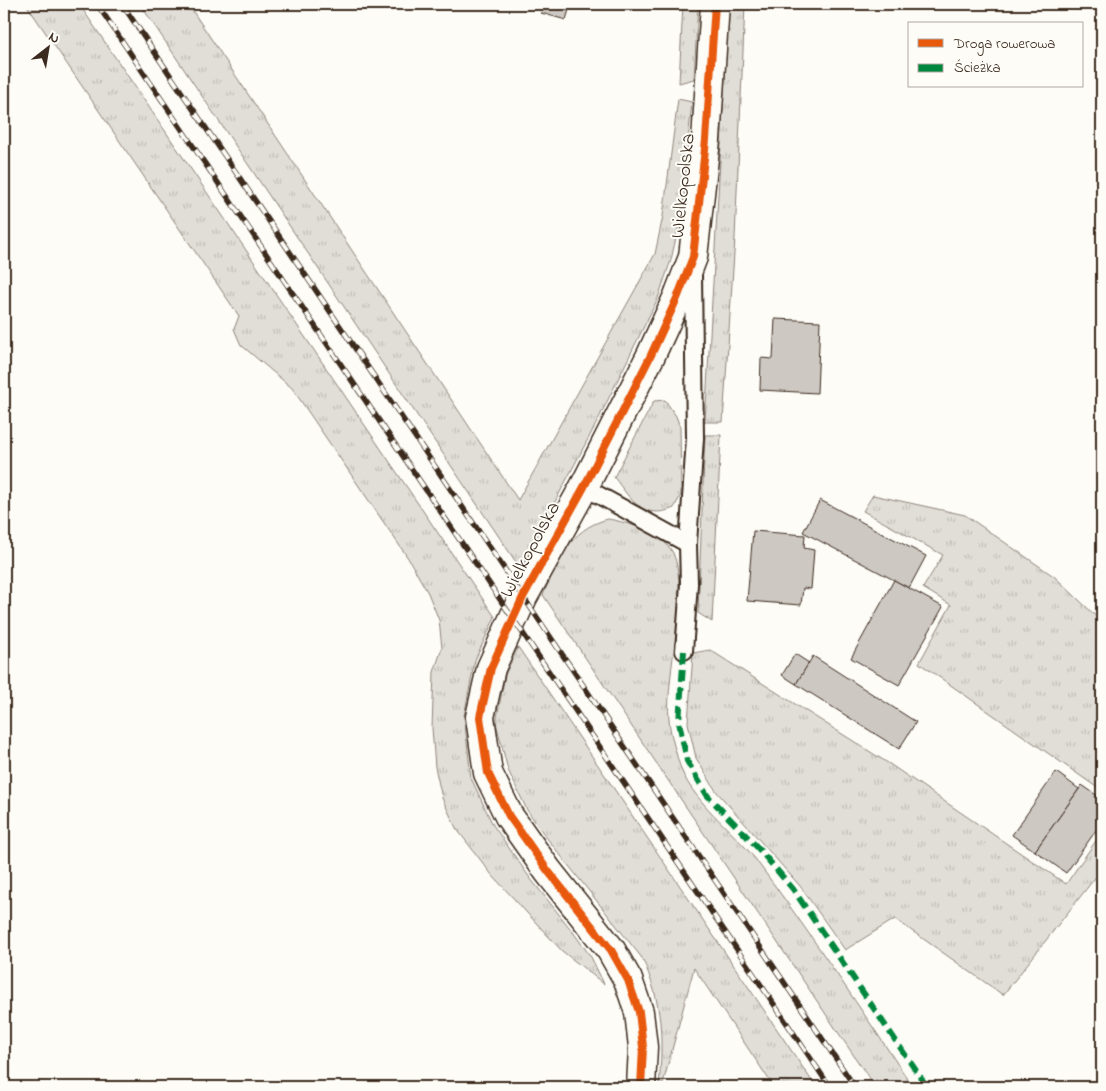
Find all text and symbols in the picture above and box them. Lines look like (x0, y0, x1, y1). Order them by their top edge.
north arrow (22, 22, 72, 72)
legend (908, 22, 1084, 88)
text: N (44, 27, 63, 50)
text: Droga rowerowa (953, 33, 1055, 56)
text: Ścieżka (954, 57, 1001, 79)
street label: Wielkopolska (664, 132, 704, 240)
street label: Wielkopolska (493, 497, 569, 603)

